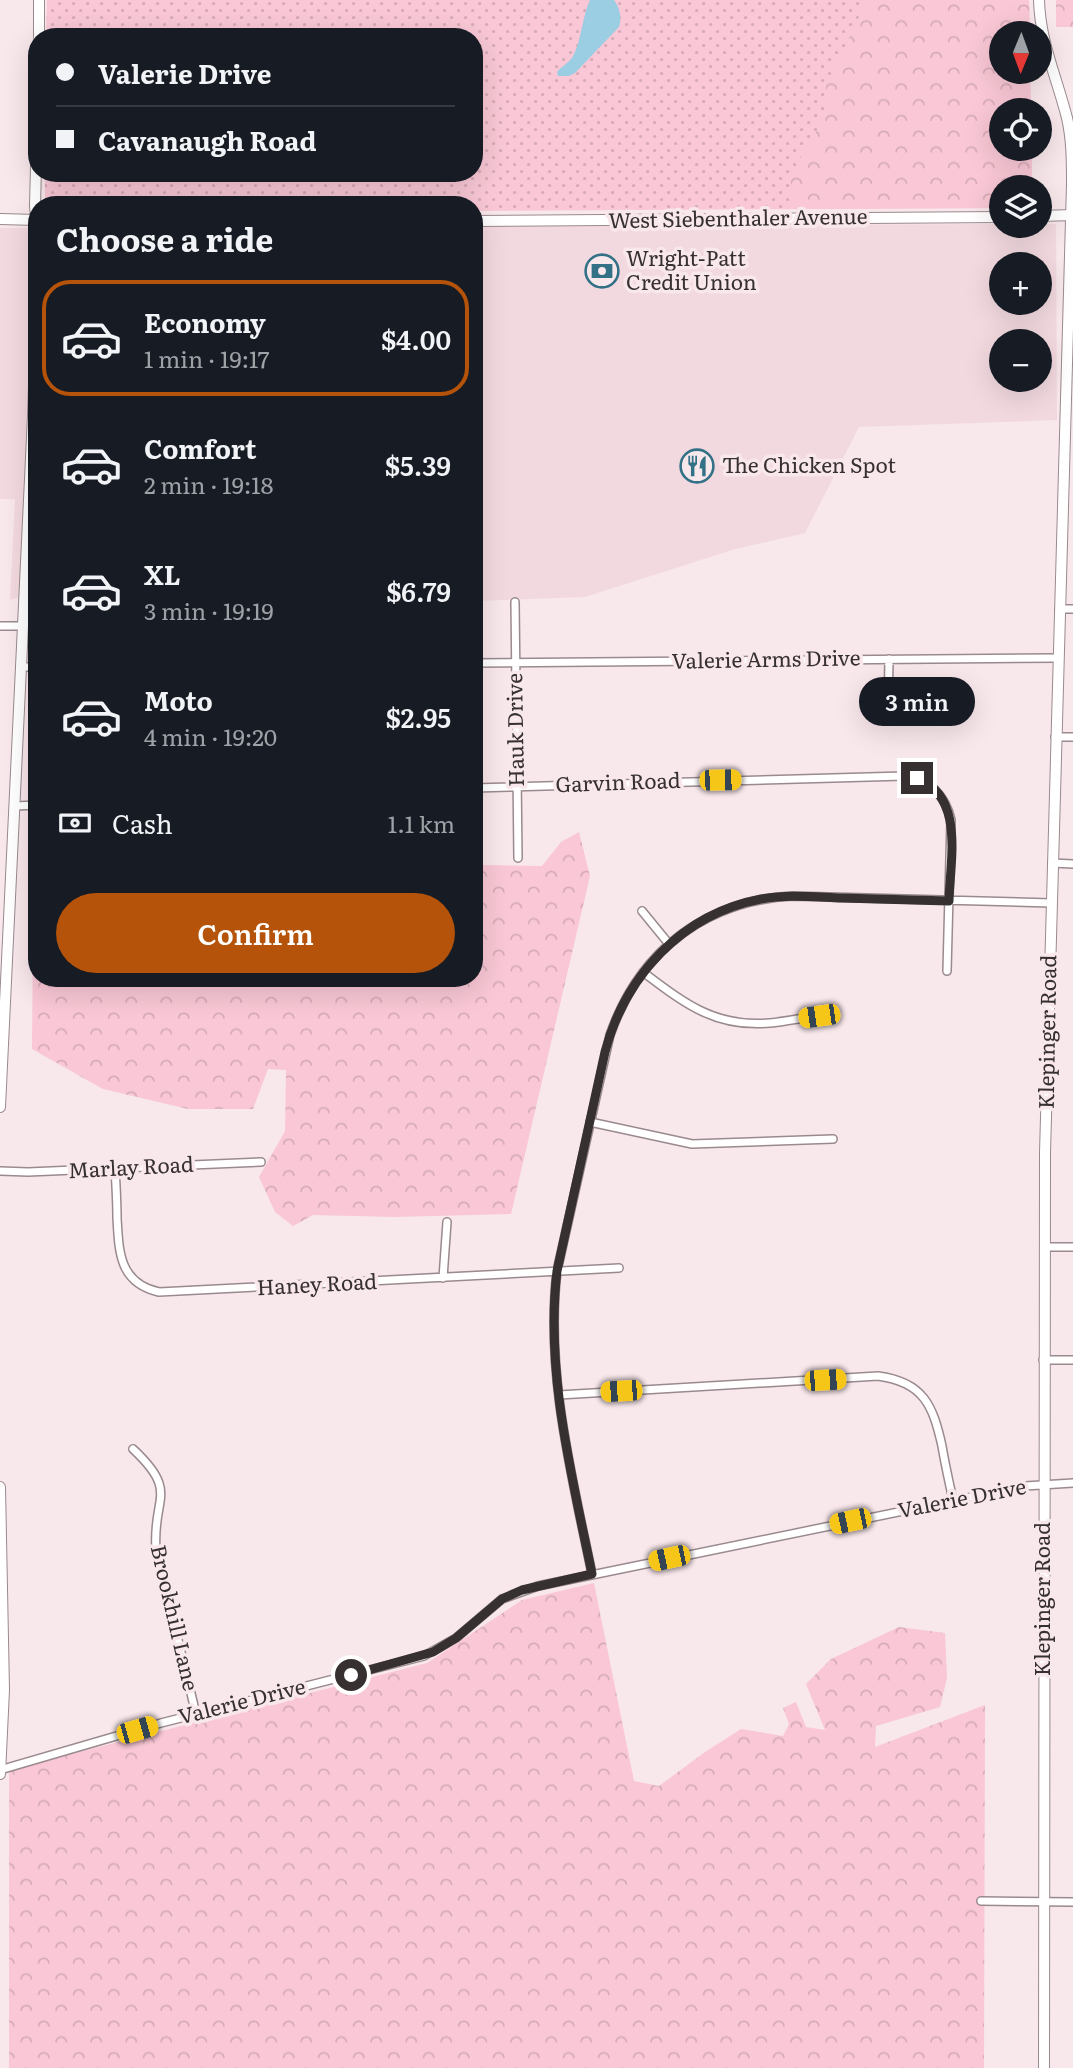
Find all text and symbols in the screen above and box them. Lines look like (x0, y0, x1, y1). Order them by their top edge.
north arrow (989, 21, 1052, 84)
map controls (989, 21, 1052, 392)
text: Valerie Drive (98, 53, 271, 92)
button: locate (989, 98, 1052, 161)
text: Cavanaugh Road (98, 120, 317, 159)
button: layers (989, 175, 1052, 238)
street label: West Siebenthaler Avenue (608, 199, 868, 234)
text: Choose a ride (56, 214, 273, 262)
place label: Wright-Patt Credit Union (626, 241, 757, 296)
bank icon: Wright-Patt Credit Union (583, 252, 621, 290)
button: + (989, 252, 1052, 315)
text: Economy (144, 302, 266, 341)
icon: car (60, 307, 123, 370)
text: $4.00 (381, 319, 451, 358)
button: − (989, 329, 1052, 392)
text: 1 min · 19:17 (144, 341, 269, 375)
text: Comfort (144, 428, 256, 467)
icon: car (60, 433, 123, 496)
text: $5.39 (385, 445, 451, 484)
restaurant icon: The Chicken Spot (678, 447, 716, 485)
place label: The Chicken Spot (722, 448, 896, 479)
text: 2 min · 19:18 (144, 467, 273, 501)
text: XL (144, 554, 181, 593)
icon: car (60, 559, 123, 622)
text: $6.79 (386, 571, 451, 610)
text: 3 min · 19:19 (144, 593, 274, 627)
street label: Valerie Arms Drive (671, 640, 861, 675)
street label: Hauk Drive (497, 673, 530, 787)
callout: 3 min (859, 676, 975, 726)
text: Moto (144, 680, 213, 719)
text: 3 min (885, 684, 949, 718)
icon: car (60, 685, 123, 748)
text: $2.95 (386, 697, 451, 736)
text: 4 min · 19:20 (144, 719, 277, 753)
route end (901, 762, 933, 794)
street label: Garvin Road (555, 763, 681, 798)
car (699, 769, 742, 791)
text: Cash (112, 803, 173, 842)
icon: cash (56, 804, 94, 842)
text: 1.1 km (388, 806, 455, 840)
button: Confirm (56, 893, 455, 973)
street label: Klepinger Road (1029, 954, 1062, 1109)
car (797, 1003, 842, 1029)
street label: Marlay Road (67, 1147, 195, 1184)
street label: Haney Road (256, 1264, 378, 1301)
car (804, 1368, 847, 1392)
car (600, 1379, 643, 1403)
street label: Valerie Drive (895, 1469, 1028, 1524)
car (828, 1506, 873, 1536)
street label: Klepinger Road (1025, 1522, 1056, 1676)
street label: Brookhill Lane (145, 1541, 208, 1694)
car (647, 1543, 692, 1573)
route start (335, 1659, 367, 1691)
street label: Valerie Drive (175, 1669, 308, 1730)
car (114, 1714, 161, 1746)

